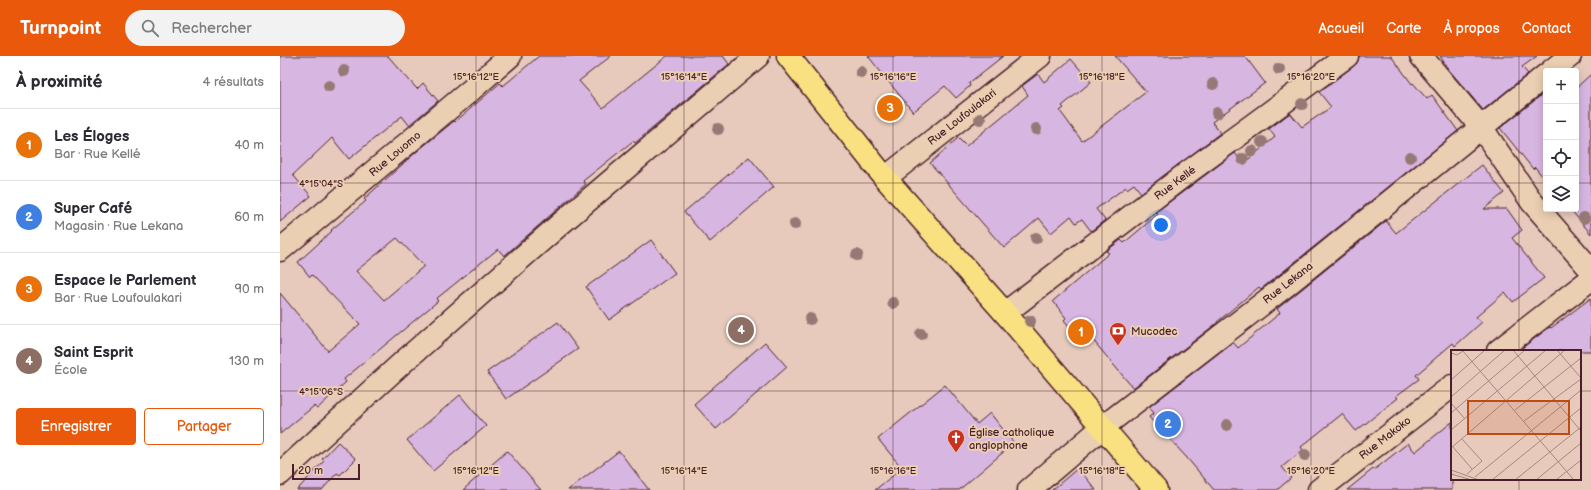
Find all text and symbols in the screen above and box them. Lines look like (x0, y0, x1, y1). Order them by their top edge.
search box (125, 10, 405, 46)
text: Turnpoint (20, 17, 101, 40)
icon: search (139, 17, 161, 39)
text: Rechercher (171, 19, 252, 38)
text: Accueil (1318, 20, 1364, 37)
text: Carte (1386, 20, 1421, 37)
text: À propos (1443, 20, 1500, 37)
text: Contact (1522, 20, 1571, 37)
map controls (1543, 68, 1579, 212)
button: + (1543, 68, 1579, 104)
text: 15°16'12"E (453, 71, 500, 83)
text: 15°16'14"E (661, 71, 708, 83)
text: 15°16'16"E (870, 71, 917, 83)
text: 15°16'18"E (1079, 71, 1126, 83)
text: 15°16'20"E (1287, 71, 1336, 83)
text: À proximité (16, 72, 102, 92)
text: 4 résultats (202, 74, 264, 90)
street label: Rue Loufoulakari (925, 86, 999, 148)
pin: 3 (877, 93, 903, 123)
button: − (1543, 104, 1579, 140)
text: Les Éloges (54, 127, 129, 146)
street label: Rue Louomo (367, 129, 423, 179)
text: 1 (26, 137, 32, 153)
text: 40 m (234, 137, 264, 153)
button: locate (1543, 140, 1579, 176)
text: Bar · Rue Kellé (54, 146, 141, 162)
street label: Rue Kellé (1152, 163, 1199, 203)
button: layers (1543, 176, 1579, 212)
text: 4°15'04"S (299, 178, 343, 190)
text: Super Café (54, 199, 132, 218)
text: 2 (25, 209, 33, 225)
text: 60 m (234, 209, 264, 225)
your location (1151, 215, 1171, 235)
text: Magasin · Rue Lekana (54, 218, 183, 234)
street label: Rue Lekana (1260, 259, 1316, 307)
text: Espace le Parlement (54, 271, 196, 290)
text: 3 (25, 281, 33, 297)
text: 90 m (235, 281, 264, 297)
text: Bar · Rue Loufoulakari (54, 290, 182, 306)
pin: 4 (728, 315, 754, 345)
pin: 1 (1068, 317, 1094, 347)
bank icon: Mucodec (1108, 321, 1128, 346)
place label: Mucodec (1131, 325, 1178, 338)
text: Saint Esprit (54, 343, 133, 362)
inset map (1451, 350, 1581, 480)
text: 4 (25, 353, 33, 369)
text: 130 m (229, 353, 264, 369)
text: École (54, 362, 87, 378)
text: 4°15'06"S (299, 386, 343, 398)
button: Enregistrer (16, 408, 136, 445)
button: Partager (144, 408, 264, 445)
pin: 2 (1155, 409, 1181, 439)
street label: Rue Makoko (1357, 414, 1413, 462)
place label: Église catholique anglophone (969, 425, 1055, 452)
church icon: Église catholique anglophone (946, 428, 966, 453)
scale bar (292, 462, 360, 481)
text: 20 m (298, 464, 323, 477)
text: 15°16'12"E (453, 465, 500, 477)
text: 15°16'14"E (661, 465, 708, 477)
text: 15°16'16"E (870, 465, 917, 477)
text: 15°16'18"E (1079, 465, 1126, 477)
text: 15°16'20"E (1287, 465, 1336, 477)

